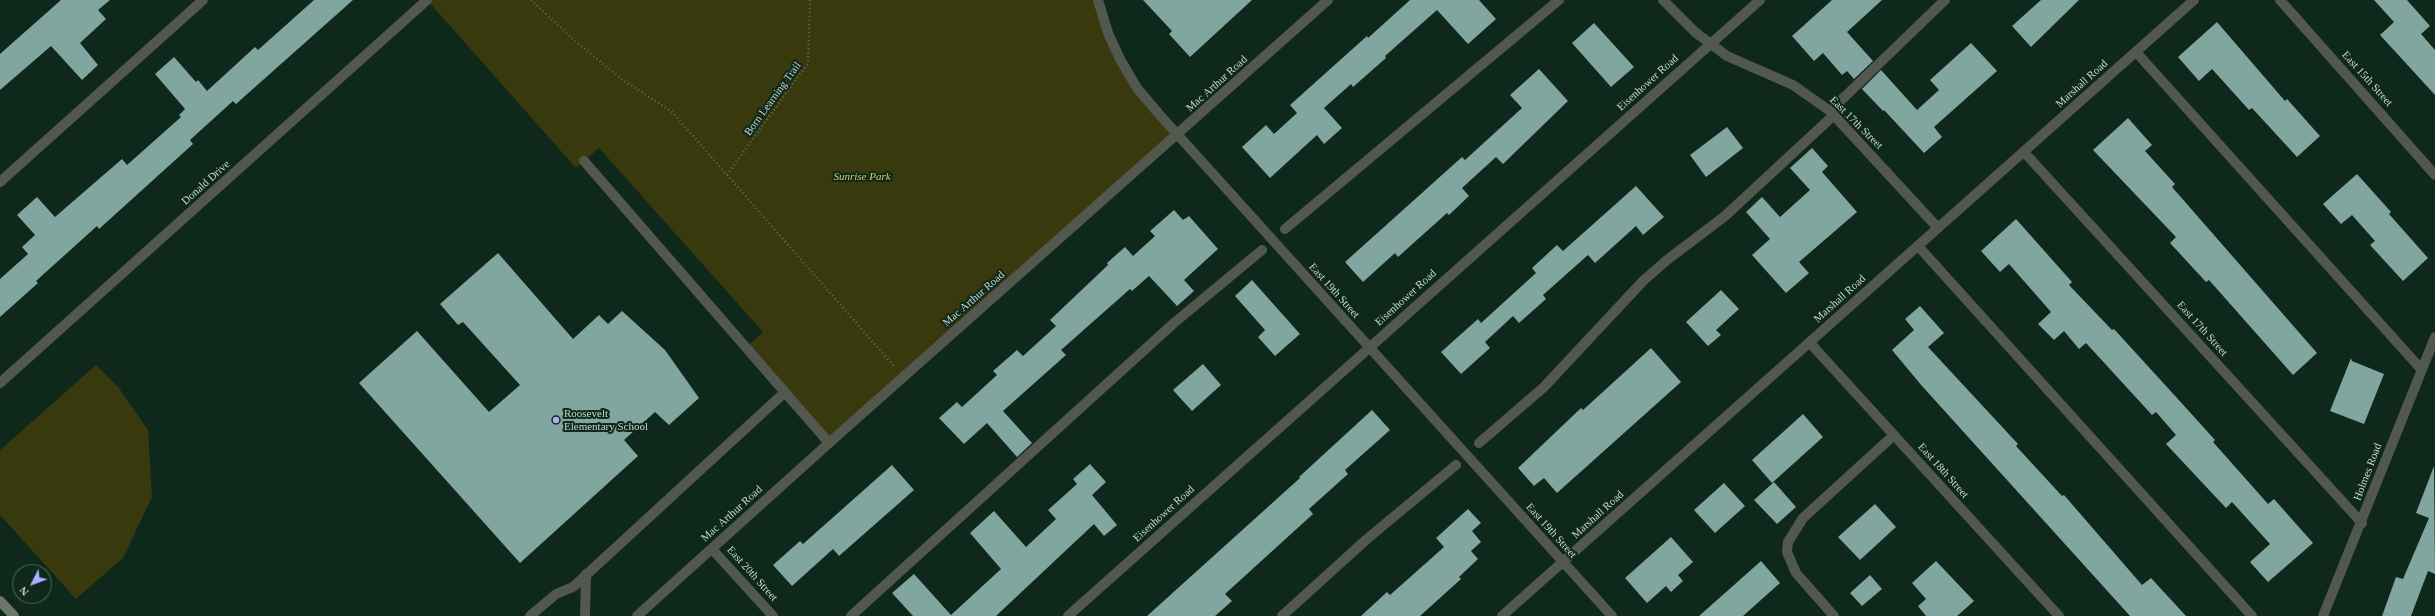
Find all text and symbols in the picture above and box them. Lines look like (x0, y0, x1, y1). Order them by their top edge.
street label: East 15th Street (2339, 49, 2395, 109)
street label: Eisenhower Road (1615, 52, 1681, 114)
street label: Mac Arthur Road (1184, 53, 1250, 115)
street label: Marshall Road (2053, 57, 2111, 111)
street label: Born Learning Trail (742, 59, 804, 139)
street label: East 17th Street (1827, 94, 1885, 152)
street label: Donald Drive (179, 158, 233, 208)
park label: Sunrise Park (833, 170, 891, 184)
street label: East 19th Street (1306, 261, 1362, 321)
street label: Eisenhower Road (1373, 267, 1439, 329)
street label: Mac Arthur Road (940, 269, 1008, 329)
street label: Marshall Road (1811, 272, 1869, 326)
street label: East 17th Street (2174, 299, 2230, 359)
place label: Roosevelt Elementary School (564, 407, 648, 433)
marker: Roosevelt Elementary School (551, 415, 561, 425)
street label: East 18th Street (1915, 441, 1971, 501)
street label: Holmes Road (2351, 442, 2385, 502)
street label: Mac Arthur Road (699, 483, 765, 545)
street label: Eisenhower Road (1131, 483, 1197, 545)
street label: Marshall Road (1569, 488, 1627, 542)
street label: East 19th Street (1523, 501, 1579, 561)
street label: East 20th Street (724, 544, 780, 604)
north arrow (12, 564, 52, 604)
text: N (17, 584, 31, 598)

